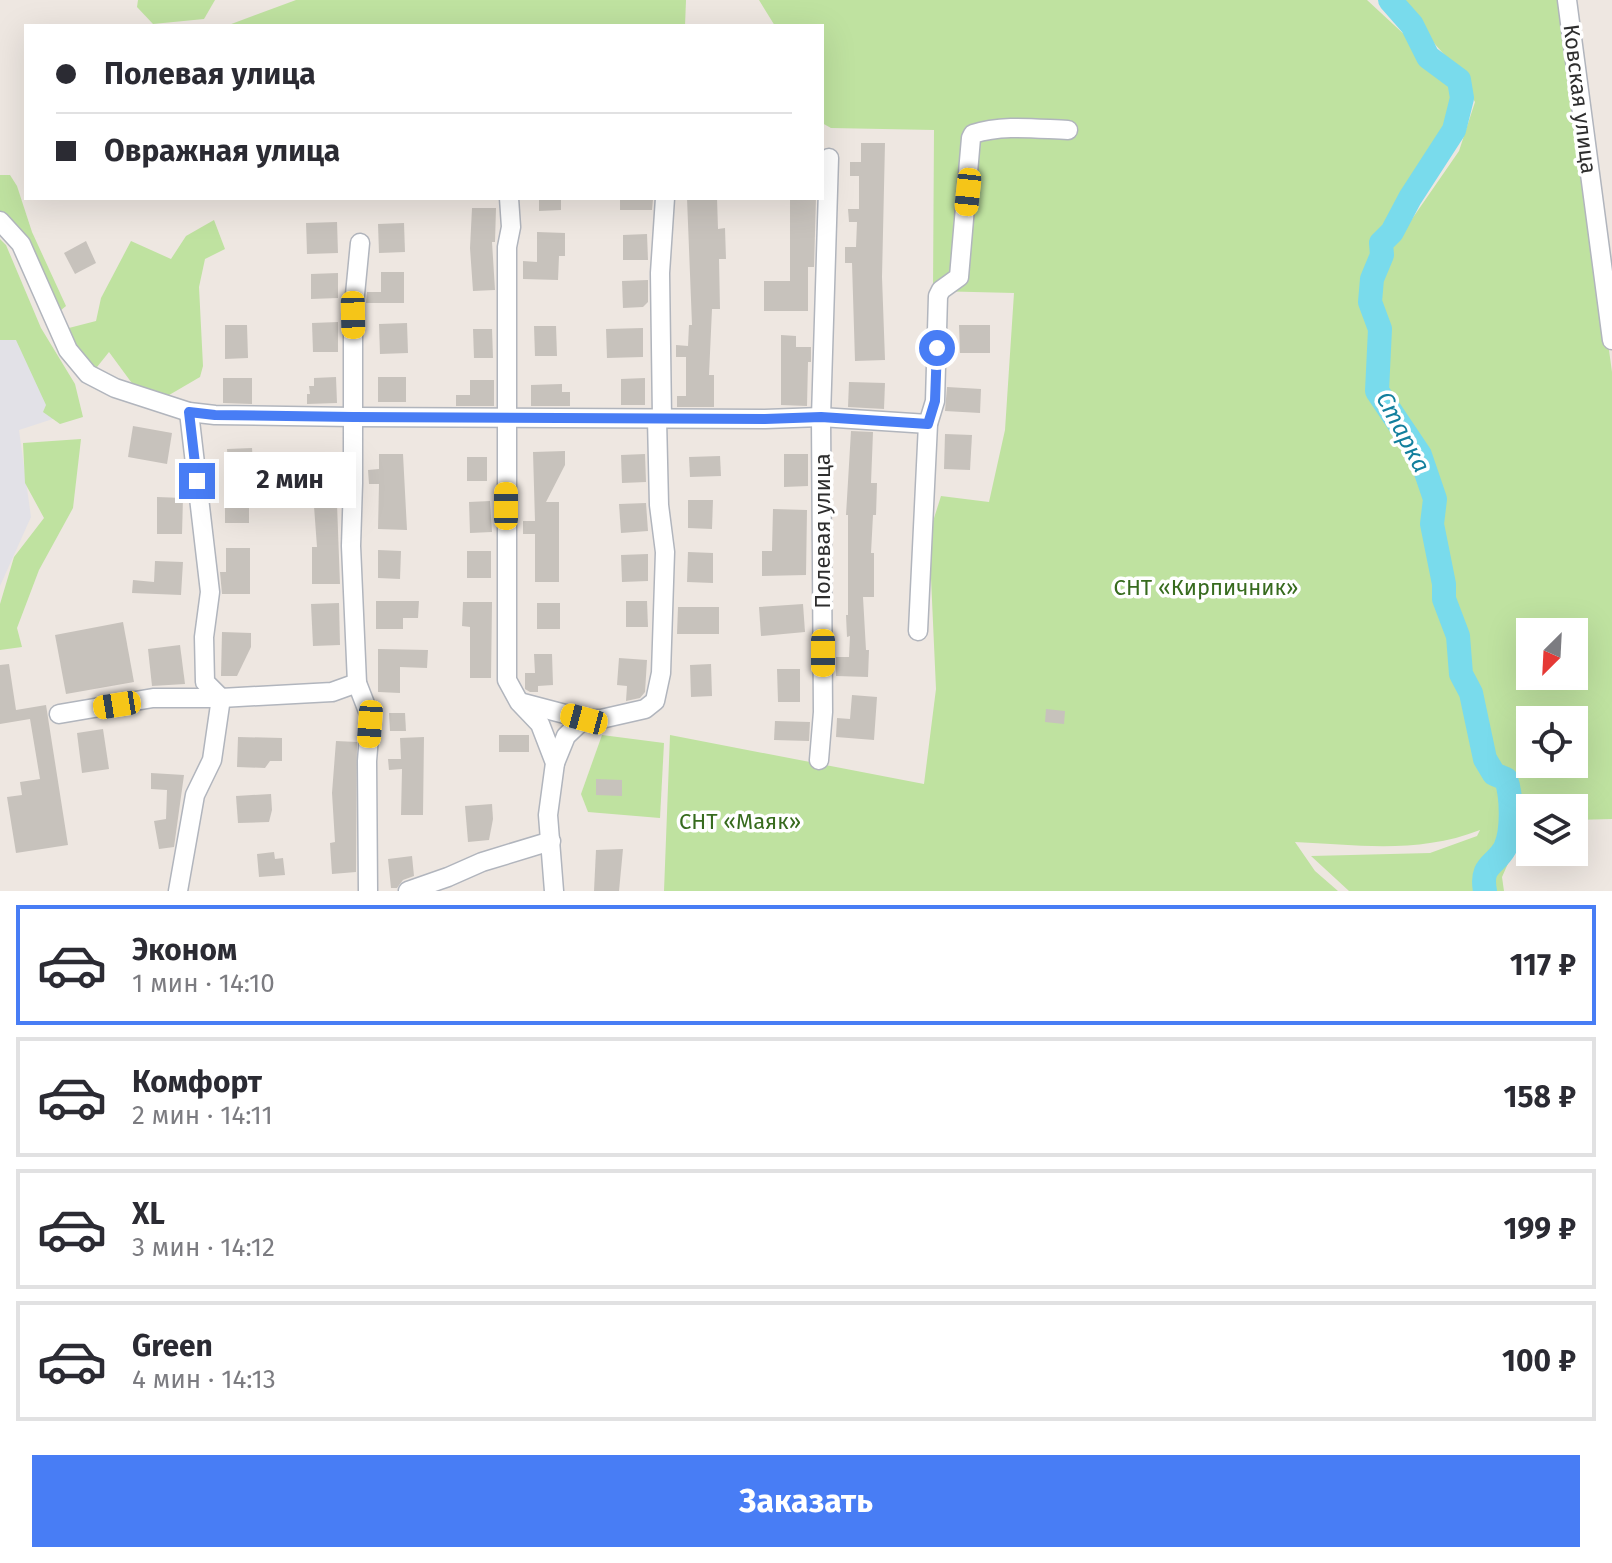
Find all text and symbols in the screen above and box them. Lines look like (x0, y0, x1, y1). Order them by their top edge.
street label: Ковская улица (1557, 23, 1603, 175)
text: Полевая улица (104, 56, 316, 92)
text: Овражная улица (104, 133, 340, 169)
car (954, 167, 982, 217)
car (341, 291, 365, 339)
route start (919, 330, 955, 366)
water label: Старка (1370, 387, 1436, 477)
callout: 2 мин (225, 453, 357, 509)
street label: Полевая улица (809, 453, 836, 609)
route end (179, 463, 215, 499)
text: 2 мин (256, 464, 324, 495)
car (494, 482, 518, 530)
park label: СНТ «Кирпичник» (1114, 574, 1298, 601)
north arrow (1516, 618, 1588, 690)
map controls (1516, 618, 1588, 866)
car (811, 629, 835, 677)
car (91, 689, 143, 721)
car (356, 699, 384, 749)
car (558, 701, 610, 737)
button: locate (1516, 706, 1588, 778)
button: layers (1516, 794, 1588, 866)
park label: СНТ «Маяк» (679, 808, 801, 835)
icon: car (36, 929, 108, 1001)
text: Эконом (132, 932, 237, 968)
text: 117 ₽ (1510, 947, 1576, 983)
text: 1 мин · 14:10 (132, 968, 275, 999)
icon: car (36, 1061, 108, 1133)
text: Комфорт (132, 1064, 262, 1100)
text: 158 ₽ (1504, 1079, 1576, 1115)
text: 2 мин · 14:11 (132, 1100, 273, 1131)
icon: car (36, 1193, 108, 1265)
text: XL (132, 1196, 165, 1232)
text: 199 ₽ (1504, 1211, 1576, 1247)
text: 3 мин · 14:12 (132, 1232, 275, 1263)
icon: car (36, 1325, 108, 1397)
text: Green (132, 1328, 213, 1364)
text: 100 ₽ (1502, 1343, 1576, 1379)
text: 4 мин · 14:13 (132, 1364, 276, 1395)
button: Заказать (32, 1455, 1580, 1547)

